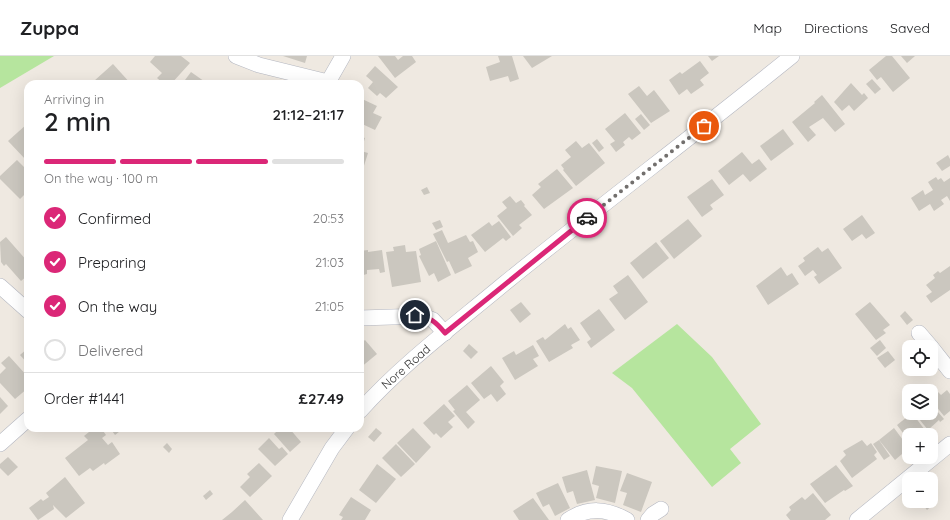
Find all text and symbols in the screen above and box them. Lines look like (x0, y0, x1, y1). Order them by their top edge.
text: Zuppa (20, 16, 79, 40)
text: Map (753, 19, 782, 37)
text: Directions (804, 19, 868, 37)
text: Saved (890, 19, 930, 37)
text: Arriving in (44, 91, 104, 107)
text: 2 min (44, 105, 111, 138)
text: 21:12–21:17 (273, 105, 344, 124)
pin (687, 109, 721, 143)
icon: bag (693, 115, 715, 137)
text: On the way · 100 m (44, 170, 158, 186)
courier (567, 198, 607, 238)
icon: check (44, 207, 66, 229)
icon: car (576, 207, 598, 229)
text: Confirmed (78, 209, 151, 228)
text: 20:53 (313, 210, 344, 226)
icon: check (44, 251, 66, 273)
text: Preparing (78, 253, 146, 272)
text: 21:03 (315, 254, 344, 270)
icon: check (44, 295, 66, 317)
text: On the way (78, 297, 157, 316)
text: 21:05 (315, 298, 344, 314)
pin (398, 298, 432, 332)
icon: home (404, 304, 426, 326)
map controls (902, 340, 938, 508)
button: locate (902, 340, 938, 376)
text: Delivered (78, 341, 143, 360)
street label: Nore Road (378, 341, 433, 392)
button: layers (902, 384, 938, 420)
text: Order #1441 (44, 389, 125, 408)
text: £27.49 (299, 389, 344, 408)
button: + (902, 428, 938, 464)
button: − (902, 472, 938, 508)

